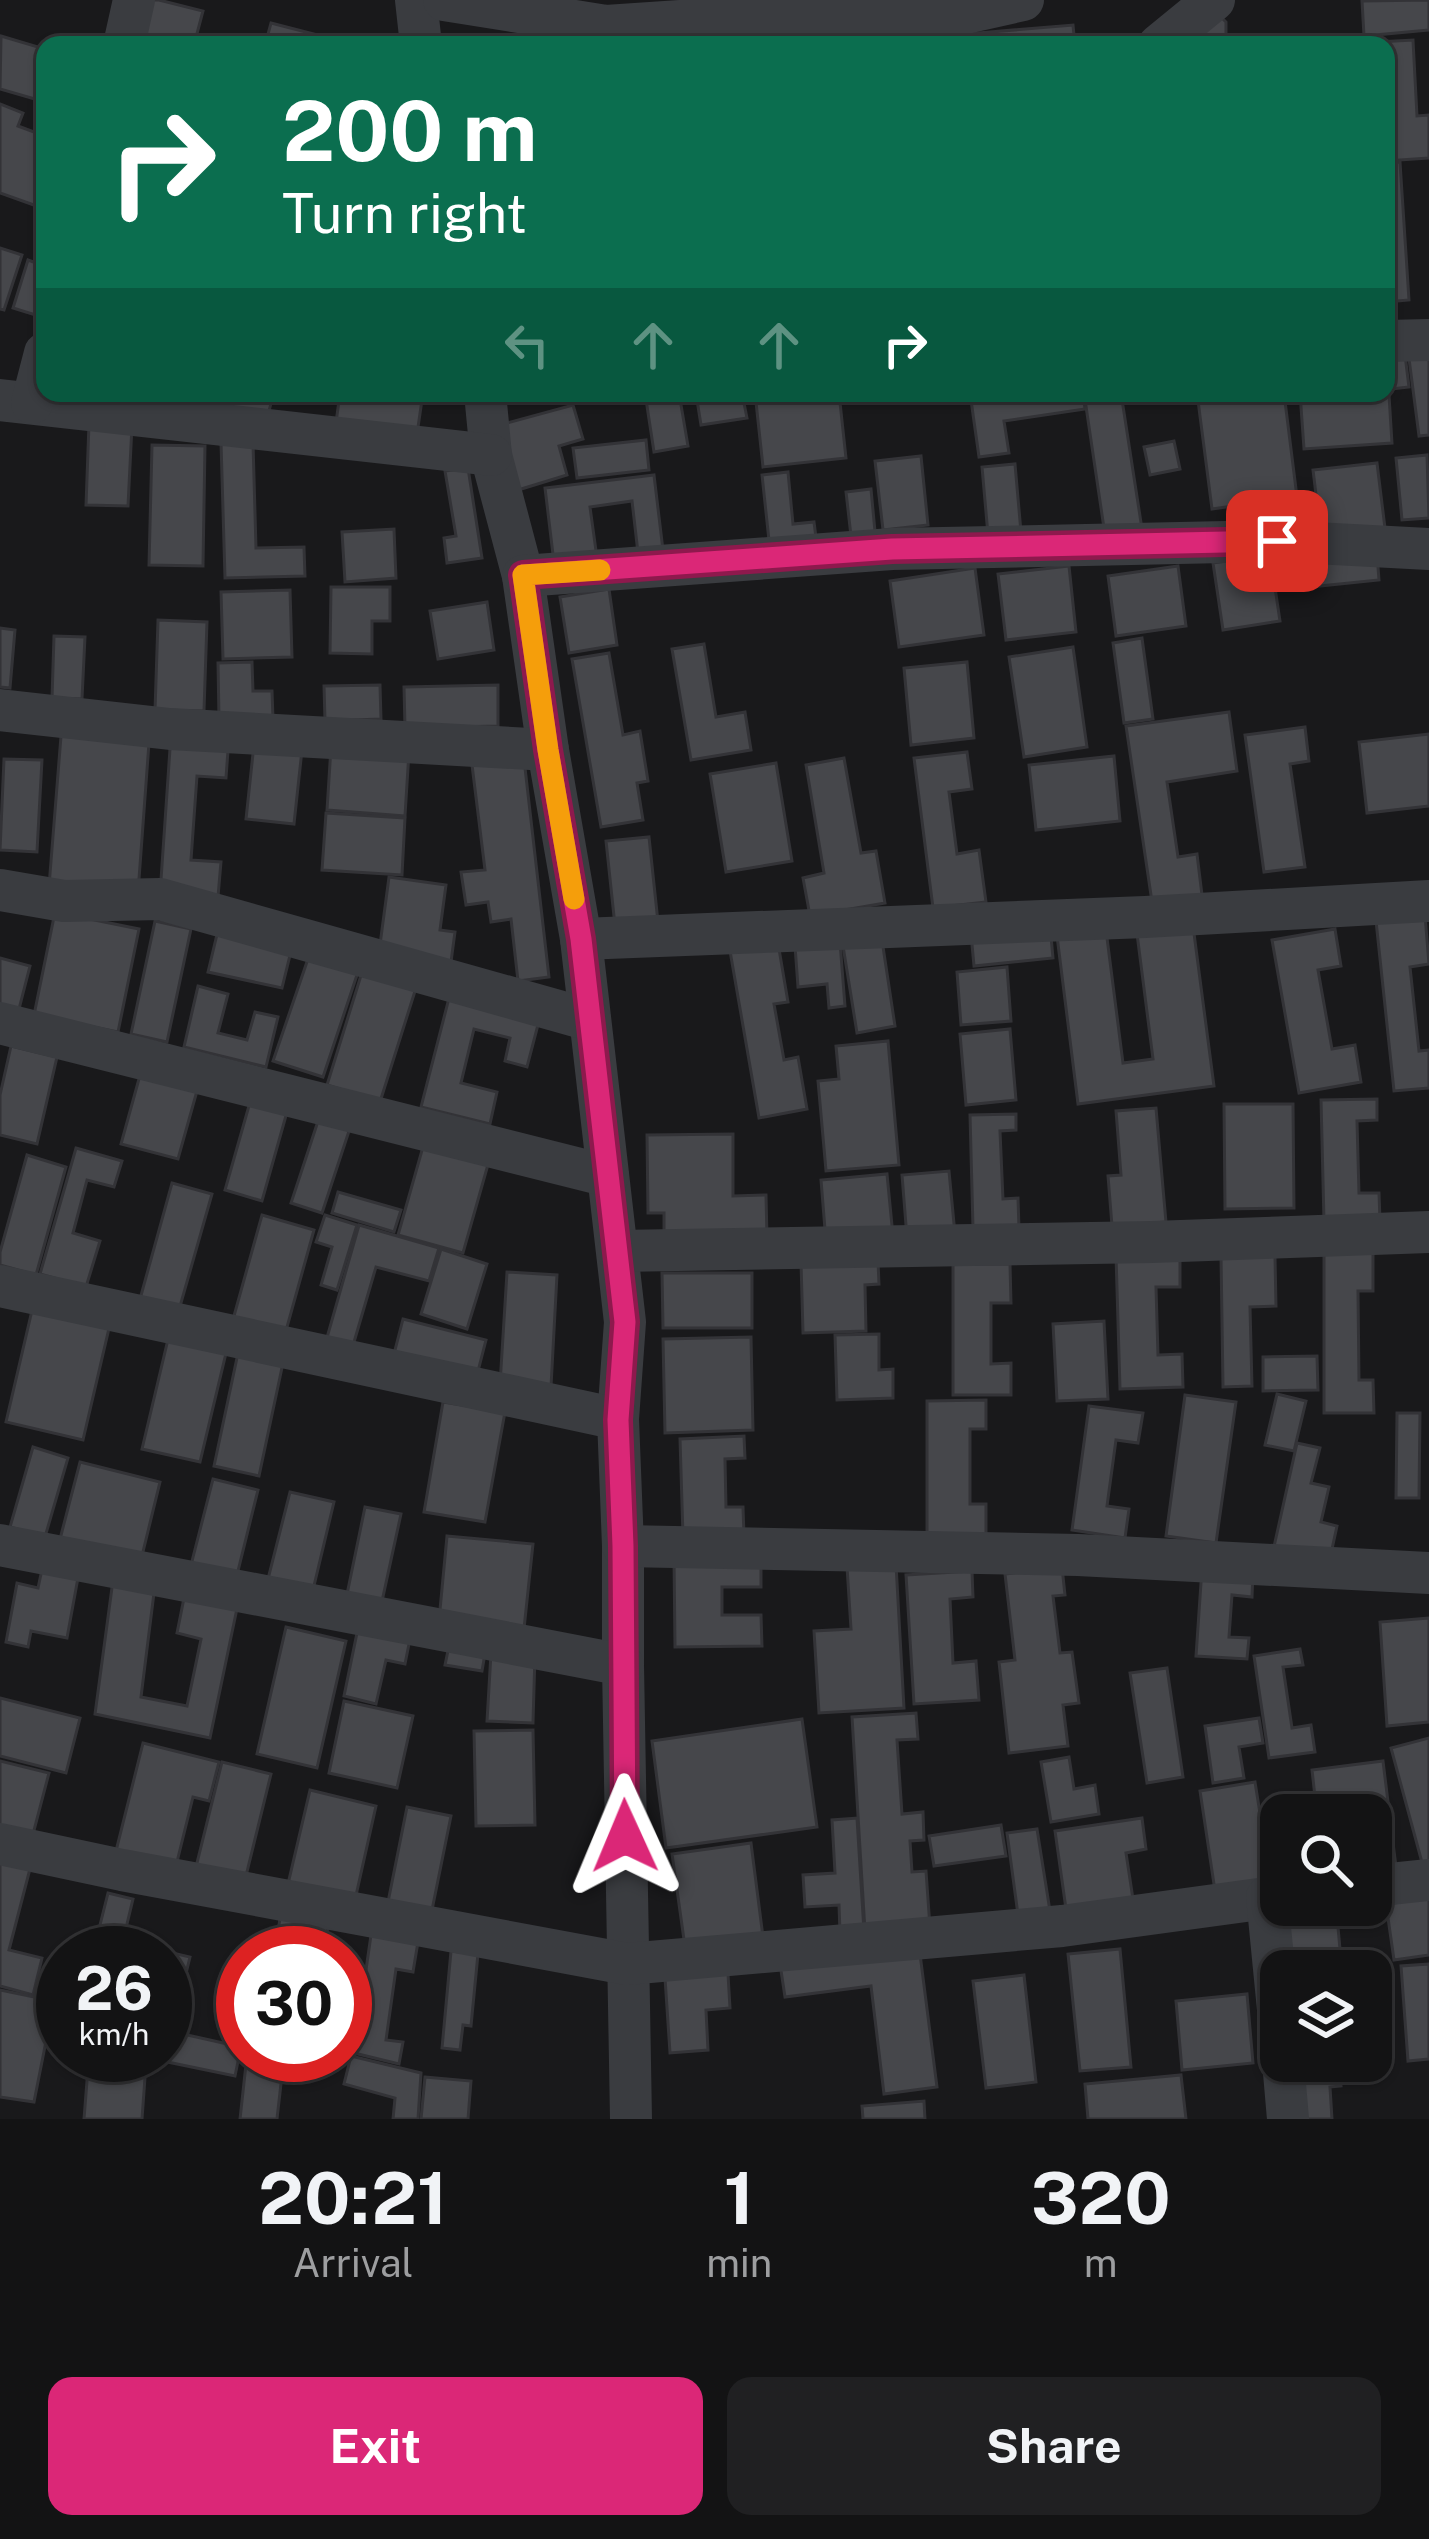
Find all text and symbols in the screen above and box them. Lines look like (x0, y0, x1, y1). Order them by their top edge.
text: 200 m (282, 81, 538, 180)
icon: right (84, 84, 240, 240)
text: Turn right (282, 182, 527, 245)
icon: left (494, 312, 560, 378)
icon: ahead (620, 312, 686, 378)
icon: ahead (746, 312, 812, 378)
icon: right (872, 312, 938, 378)
pin (1226, 490, 1328, 592)
icon: arrive (1244, 508, 1310, 574)
position arrow (562, 1773, 688, 1899)
map controls (1260, 1794, 1392, 2082)
button: search (1260, 1794, 1392, 1926)
speed limit sign: 30 (216, 1926, 372, 2082)
button: layers (1260, 1950, 1392, 2082)
text: 26 (75, 1953, 153, 2024)
text: km/h (79, 2016, 149, 2052)
text: 20:21 (258, 2156, 448, 2240)
text: 1 (724, 2156, 755, 2240)
text: 320 (1031, 2156, 1171, 2240)
text: Arrival (293, 2240, 413, 2286)
text: min (706, 2240, 772, 2286)
text: m (1084, 2240, 1118, 2286)
button: Exit (48, 2377, 703, 2515)
button: Share (727, 2377, 1381, 2515)

